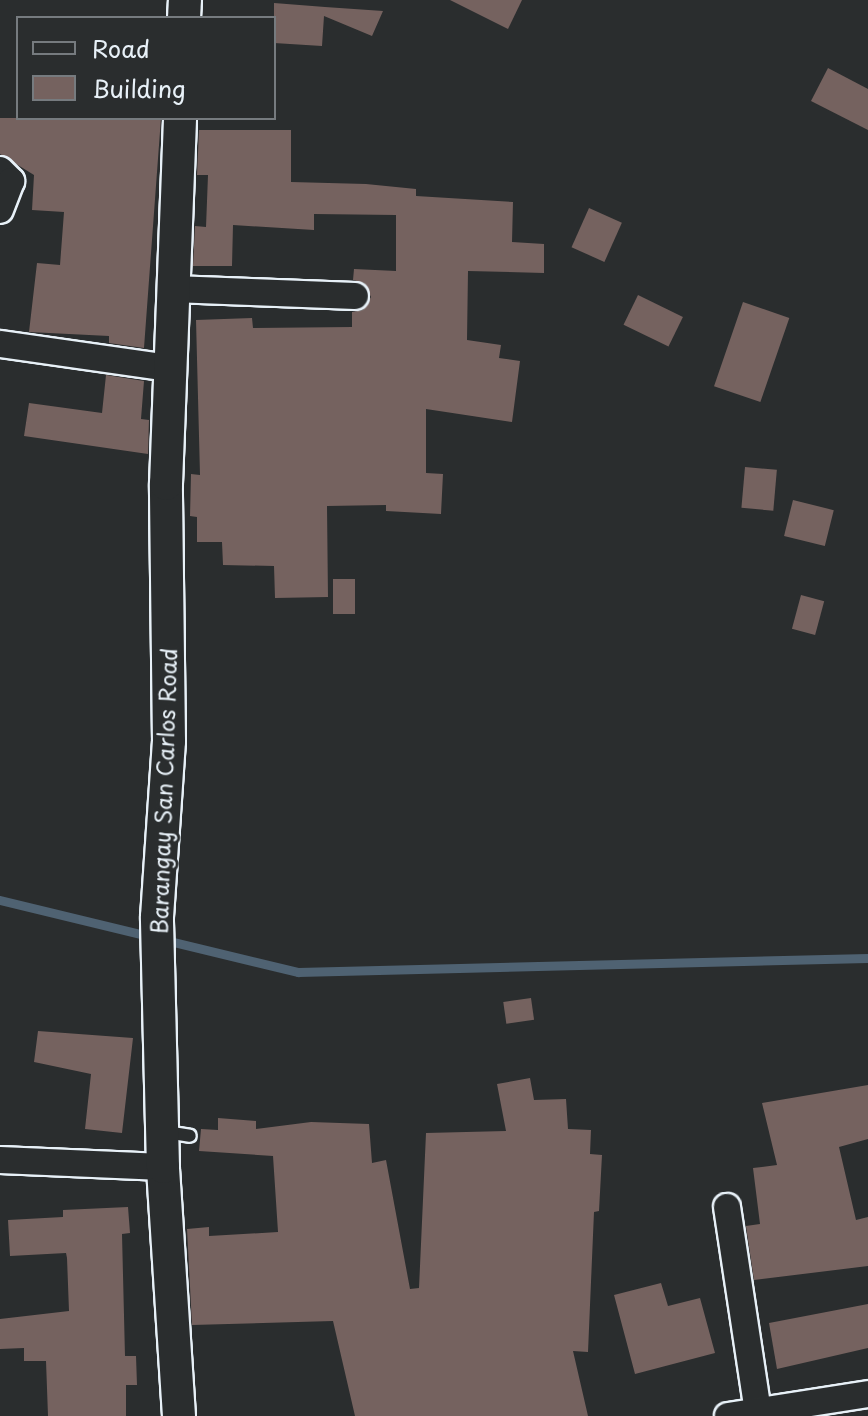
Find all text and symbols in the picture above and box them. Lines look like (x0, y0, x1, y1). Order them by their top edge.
legend (16, 16, 276, 120)
text: Road (92, 30, 150, 66)
text: Building (92, 70, 186, 106)
street label: Barangay San Carlos Road (145, 648, 181, 934)

